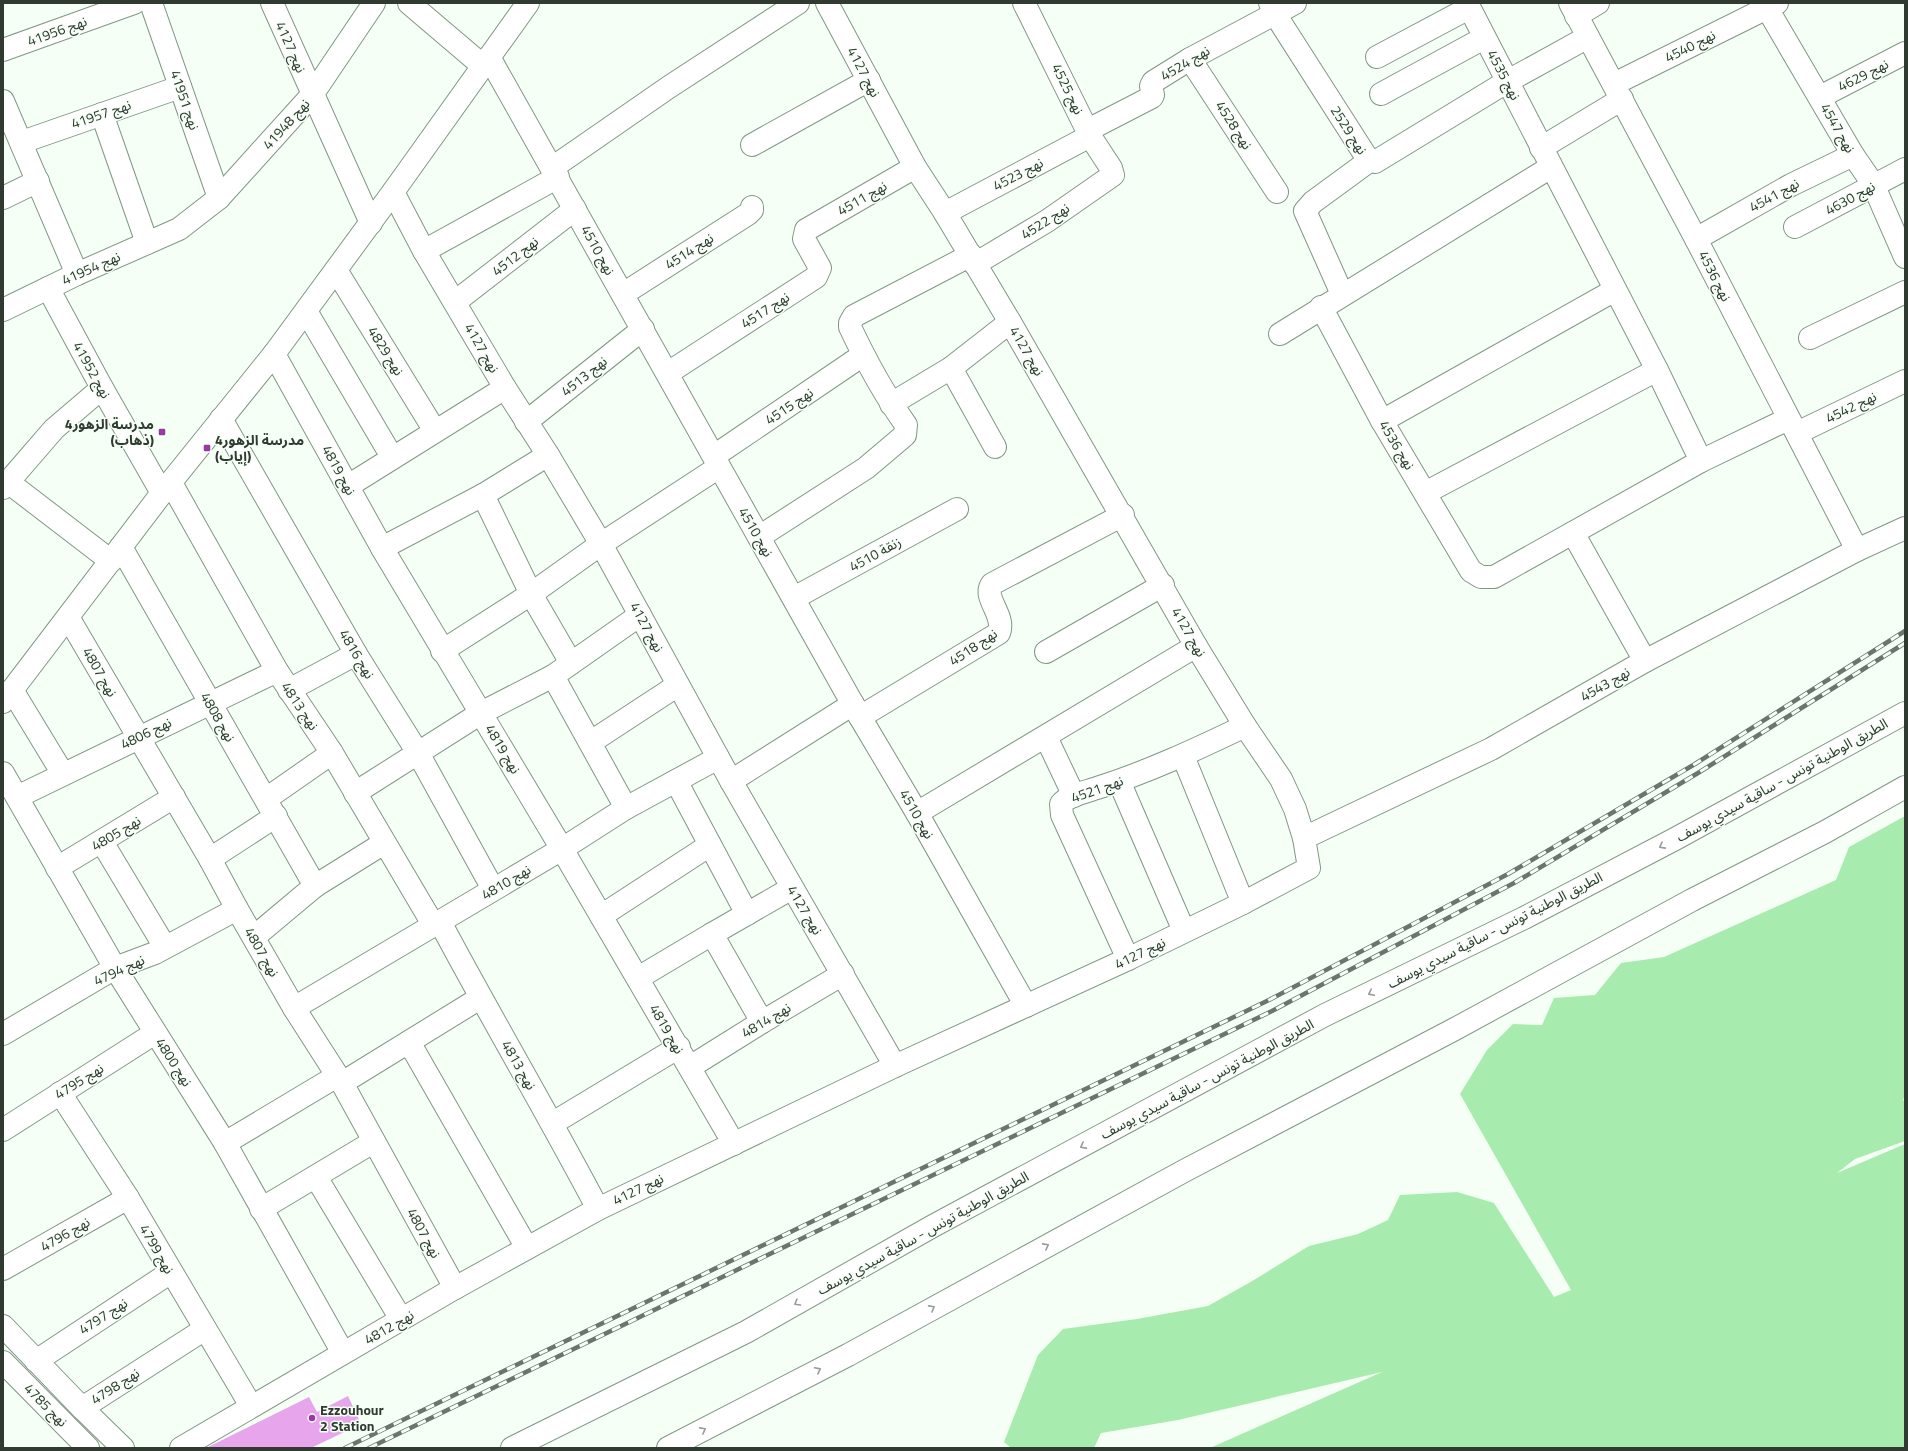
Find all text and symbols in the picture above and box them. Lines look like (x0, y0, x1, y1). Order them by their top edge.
street label: نهج 41956 (24, 10, 90, 52)
street label: نهج 4127 (270, 18, 312, 77)
street label: نهج 4540 (1661, 24, 1719, 68)
street label: نهج 4524 (1156, 39, 1214, 86)
street label: نهج 4127 (842, 43, 887, 101)
street label: نهج 4535 (1482, 46, 1527, 104)
street label: نهج 4629 (1834, 53, 1892, 97)
street label: نهج 4525 (1046, 60, 1090, 118)
street label: نهج 41951 (164, 67, 206, 133)
street label: نهج 41957 (68, 93, 134, 135)
street label: نهج 41948 (257, 93, 315, 154)
street label: نهج 4528 (1210, 96, 1258, 154)
street label: نهج 4547 (1815, 99, 1861, 157)
street label: نهج 2529 (1325, 101, 1373, 159)
street label: نهج 4523 (989, 151, 1047, 196)
street label: نهج 4541 (1745, 172, 1803, 218)
street label: نهج 4511 (833, 175, 891, 221)
street label: نهج 4630 (1821, 175, 1879, 221)
street label: نهج 4522 (1016, 197, 1074, 245)
street label: نهج 4510 (575, 221, 621, 279)
street label: نهج 4514 (660, 227, 718, 275)
street label: نهج 4512 (487, 230, 543, 281)
street label: نهج 41954 (58, 245, 124, 291)
street label: نهج 4536 (1693, 247, 1737, 305)
street label: نهج 4517 (736, 286, 794, 334)
street label: نهج 4127 (459, 319, 505, 377)
street label: نهج 4829 (362, 322, 410, 380)
street label: نهج 4127 (1004, 322, 1050, 380)
street label: نهج 41952 (67, 337, 117, 403)
street label: نهج 4513 (556, 350, 612, 402)
street label: نهج 4515 (760, 382, 818, 430)
street label: نهج 4542 (1822, 385, 1880, 429)
place label: مدرسة الزهور4 (ذهاب) (65, 413, 154, 450)
street label: نهج 4536 (1374, 416, 1421, 474)
marker: مدرسة الزهور4 (ذهاب) (157, 427, 167, 437)
place label: مدرسة الزهور4 (إياب) (215, 429, 304, 466)
street label: نهج 4819 (316, 441, 362, 499)
marker: مدرسة الزهور4 (إياب) (202, 443, 212, 453)
street label: نهج 4510 (733, 503, 779, 561)
street label: زنقة 4510 (845, 531, 905, 576)
street label: نهج 4127 (624, 598, 670, 656)
street label: نهج 4127 (1166, 603, 1212, 661)
street label: نهج 4518 (944, 623, 1002, 671)
street label: نهج 4816 (334, 625, 381, 683)
street label: نهج 4807 (77, 643, 123, 701)
street label: نهج 4543 (1576, 661, 1634, 707)
street label: نهج 4813 (276, 677, 324, 735)
street label: نهج 4808 (195, 688, 241, 746)
street label: نهج 4806 (117, 711, 175, 755)
street label: الطريق الوطنية تونس - ساقية سيدي يوسف (1672, 712, 1892, 848)
street label: نهج 4819 (480, 720, 527, 778)
street label: نهج 4521 (1068, 769, 1127, 809)
street label: نهج 4510 (894, 785, 940, 843)
street label: نهج 4805 (87, 809, 145, 856)
one-way arrow (1658, 841, 1666, 848)
street label: نهج 4810 (477, 858, 535, 905)
street label: الطريق الوطنية تونس - ساقية سيدي يوسف (1383, 866, 1607, 994)
street label: نهج 4127 (782, 881, 829, 939)
street label: نهج 4807 (239, 923, 285, 981)
street label: نهج 4127 (1111, 931, 1169, 975)
street label: نهج 4794 (90, 948, 149, 991)
one-way arrow (1367, 988, 1375, 995)
street label: نهج 4814 (737, 996, 795, 1043)
street label: نهج 4819 (644, 1000, 690, 1058)
street label: الطريق الوطنية تونس - ساقية سيدي يوسف (1096, 1013, 1318, 1145)
street label: نهج 4800 (150, 1033, 198, 1091)
street label: نهج 4813 (496, 1036, 542, 1094)
street label: نهج 4795 (50, 1057, 108, 1105)
one-way arrow (1080, 1141, 1087, 1149)
street label: الطريق الوطنية تونس - ساقية سيدي يوسف (813, 1165, 1033, 1301)
street label: نهج 4127 (609, 1167, 667, 1211)
street label: نهج 4807 (401, 1204, 447, 1262)
street label: نهج 4796 (36, 1211, 94, 1257)
street label: نهج 4799 (134, 1220, 180, 1278)
one-way arrow (1042, 1243, 1050, 1251)
street label: نهج 4797 (74, 1292, 132, 1340)
one-way arrow (794, 1298, 801, 1305)
street label: نهج 4812 (360, 1304, 418, 1350)
one-way arrow (928, 1306, 936, 1313)
street label: نهج 4798 (86, 1362, 144, 1410)
one-way arrow (814, 1367, 821, 1375)
street label: نهج 4785 (19, 1378, 73, 1432)
place label: Ezzouhour 2 Station (320, 1399, 384, 1436)
marker: Ezzouhour 2 Station (307, 1413, 317, 1423)
one-way arrow (698, 1427, 706, 1435)

